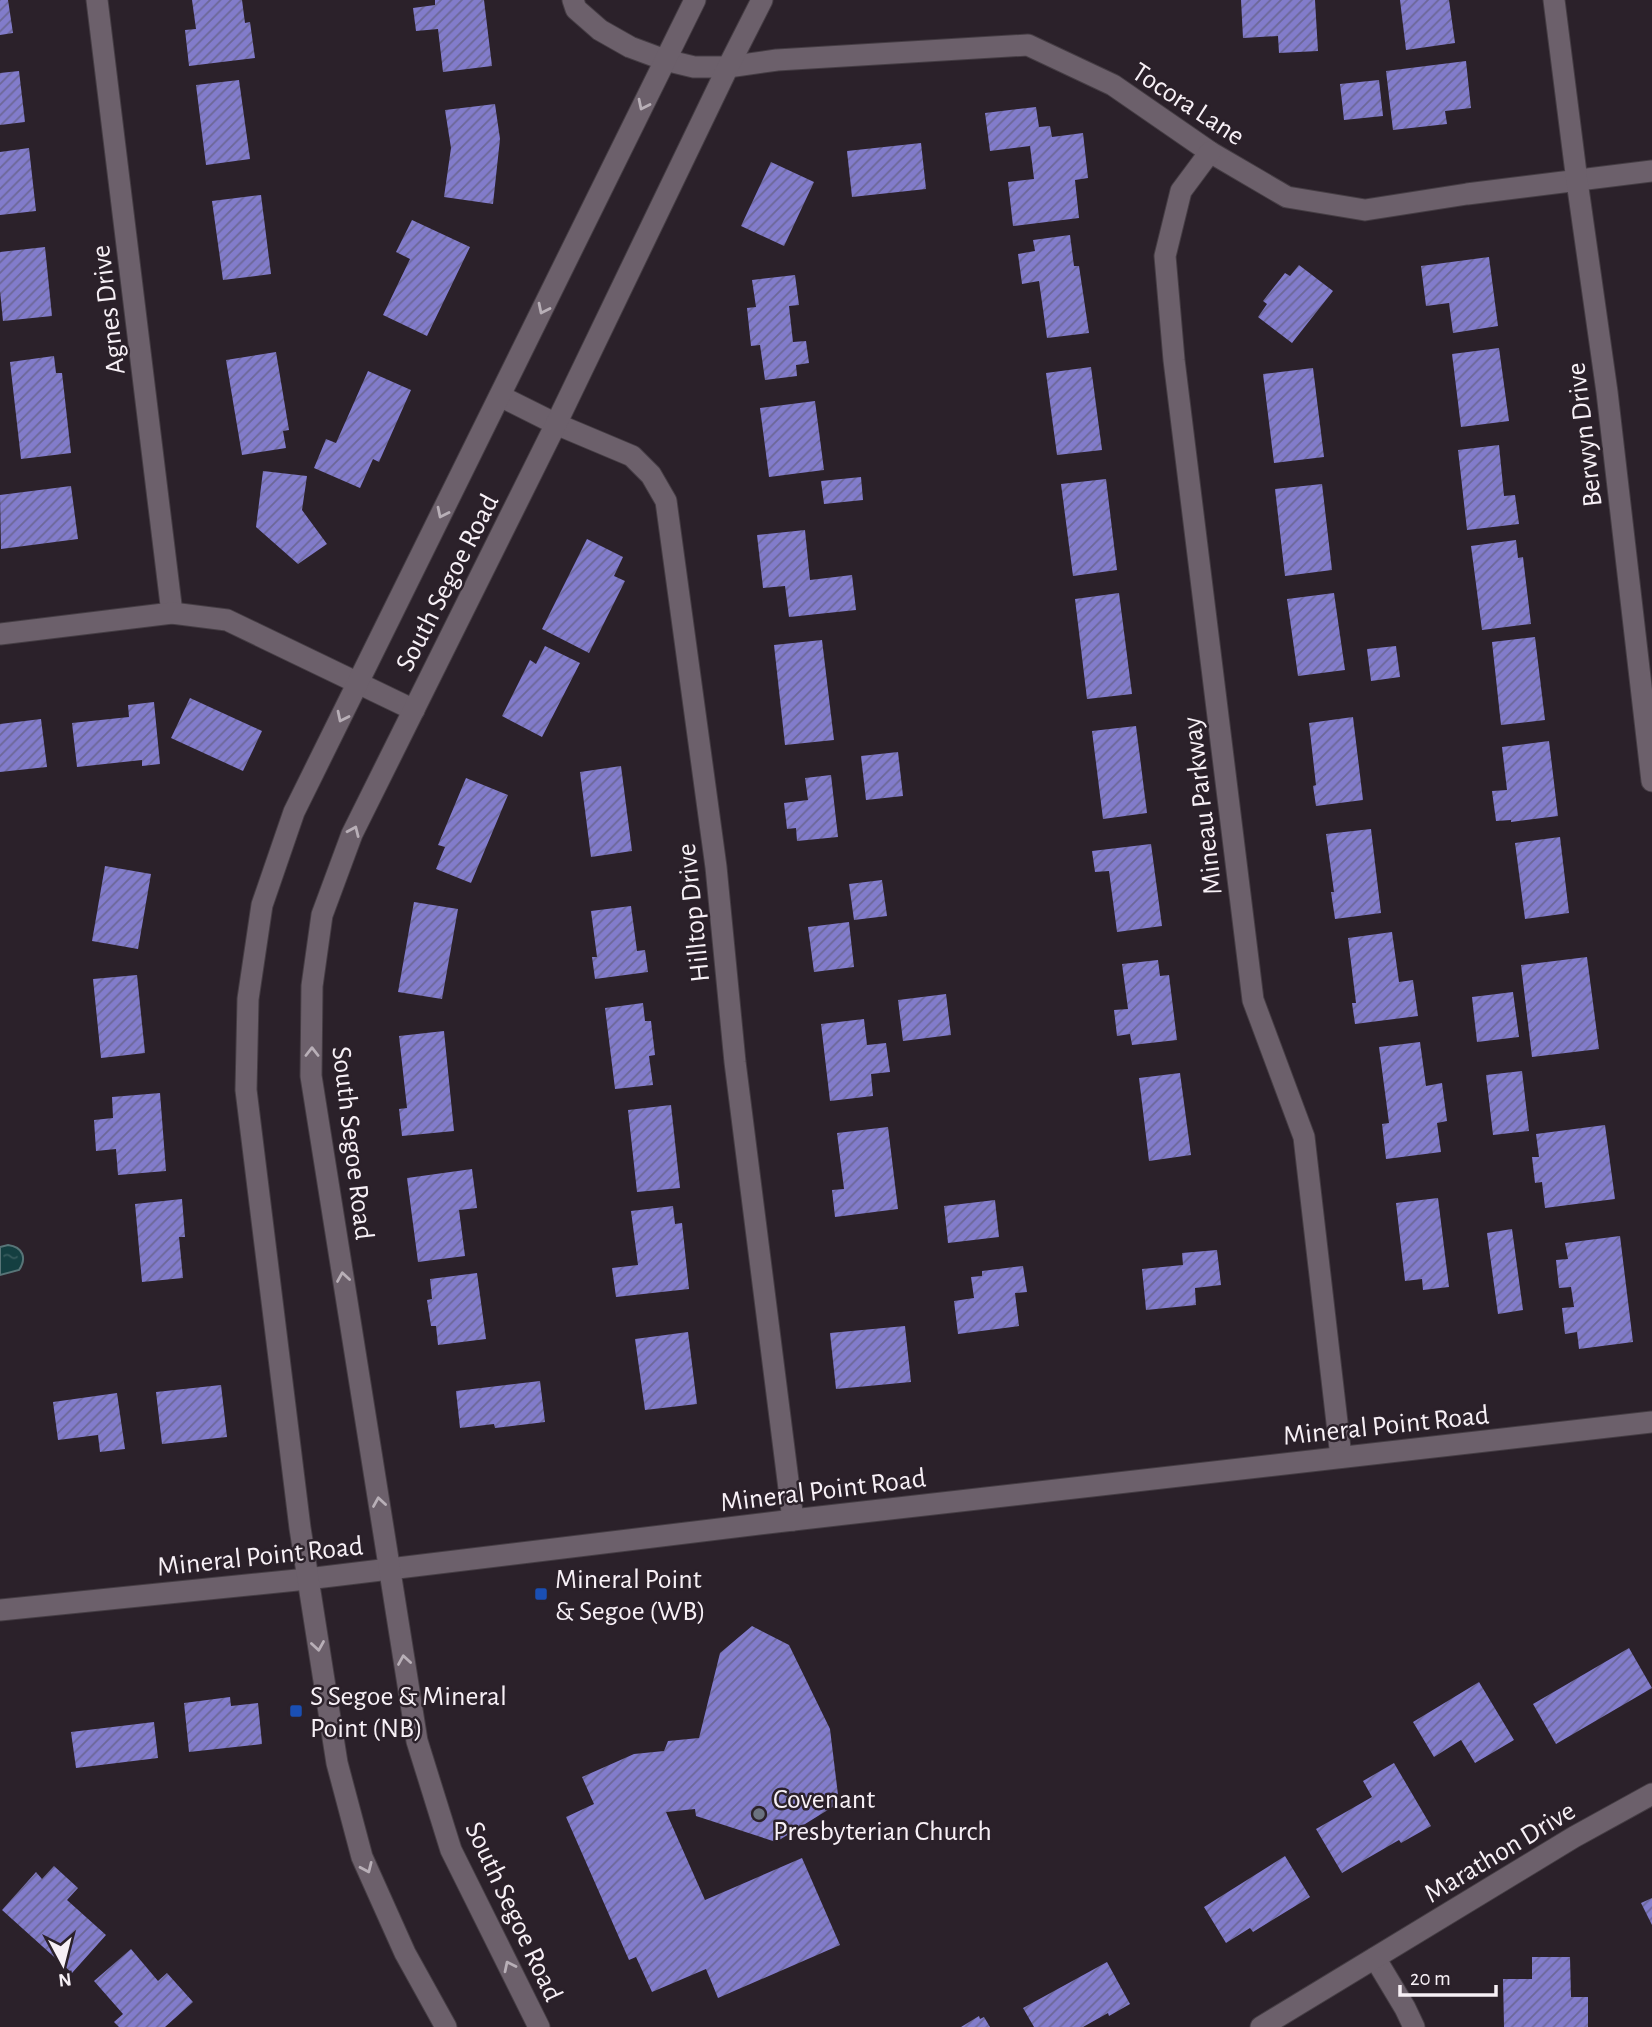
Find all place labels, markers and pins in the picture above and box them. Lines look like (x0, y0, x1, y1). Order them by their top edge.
place label: Mineral Point & Segoe (WB) (555, 1566, 706, 1626)
marker: Mineral Point & Segoe (WB) (533, 1586, 549, 1602)
place label: S Segoe & Mineral Point (NB) (310, 1683, 507, 1743)
marker: S Segoe & Mineral Point (NB) (288, 1703, 304, 1719)
place label: Covenant Presbyterian Church (773, 1786, 992, 1846)
marker: Covenant Presbyterian Church (751, 1806, 767, 1822)

